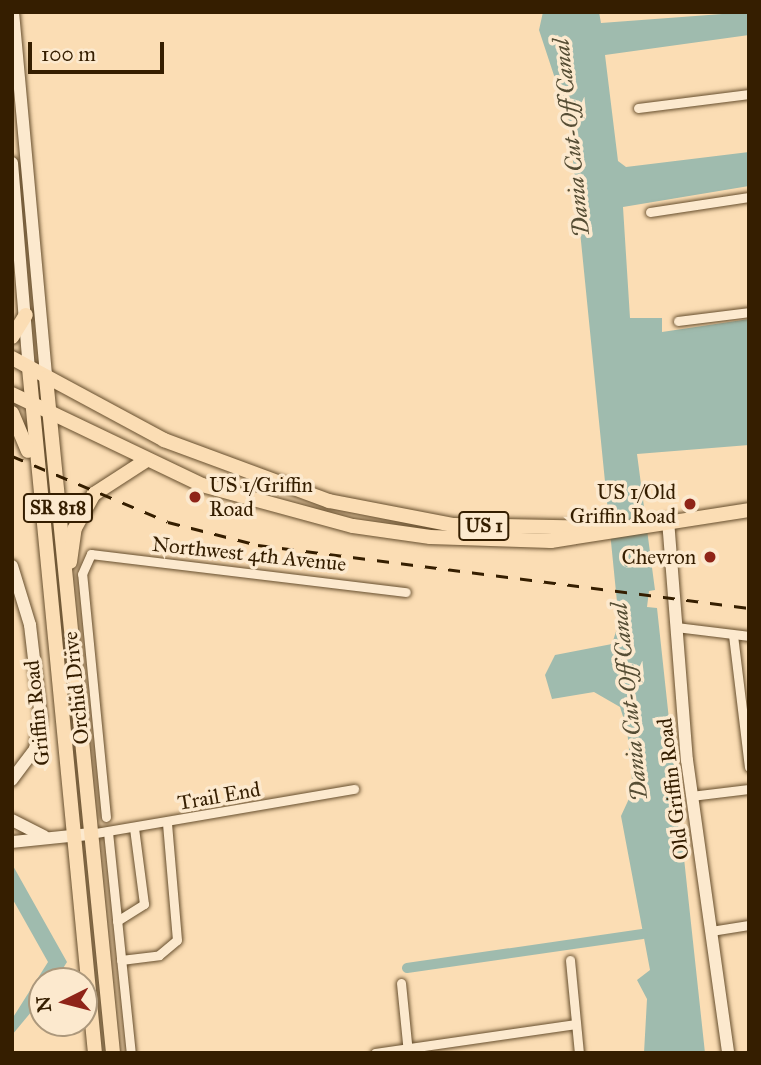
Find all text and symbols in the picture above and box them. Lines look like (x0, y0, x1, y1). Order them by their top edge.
scale bar (32, 28, 168, 72)
water label: Dania Cut-Off Canal (547, 38, 595, 238)
text: 100 m (41, 41, 96, 67)
place label: US 1/Griffin Road (209, 472, 313, 522)
place label: US 1/Old Griffin Road (570, 479, 676, 529)
marker: US 1/Griffin Road (187, 489, 203, 505)
road number: SR 818 (21, 492, 95, 524)
marker: US 1/Old Griffin Road (682, 496, 698, 512)
road number: US 1 (458, 510, 510, 541)
street label: Northwest 4th Avenue (151, 531, 347, 577)
place label: Chevron (621, 544, 696, 570)
marker: Chevron (702, 549, 718, 565)
water label: Dania Cut-Off Canal (605, 602, 653, 802)
street label: Orchid Drive (58, 630, 94, 746)
street label: Griffin Road (19, 659, 55, 767)
street label: Old Griffin Road (652, 717, 694, 861)
street label: Trail End (176, 776, 262, 816)
north arrow (28, 967, 98, 1037)
text: N (31, 995, 56, 1013)

